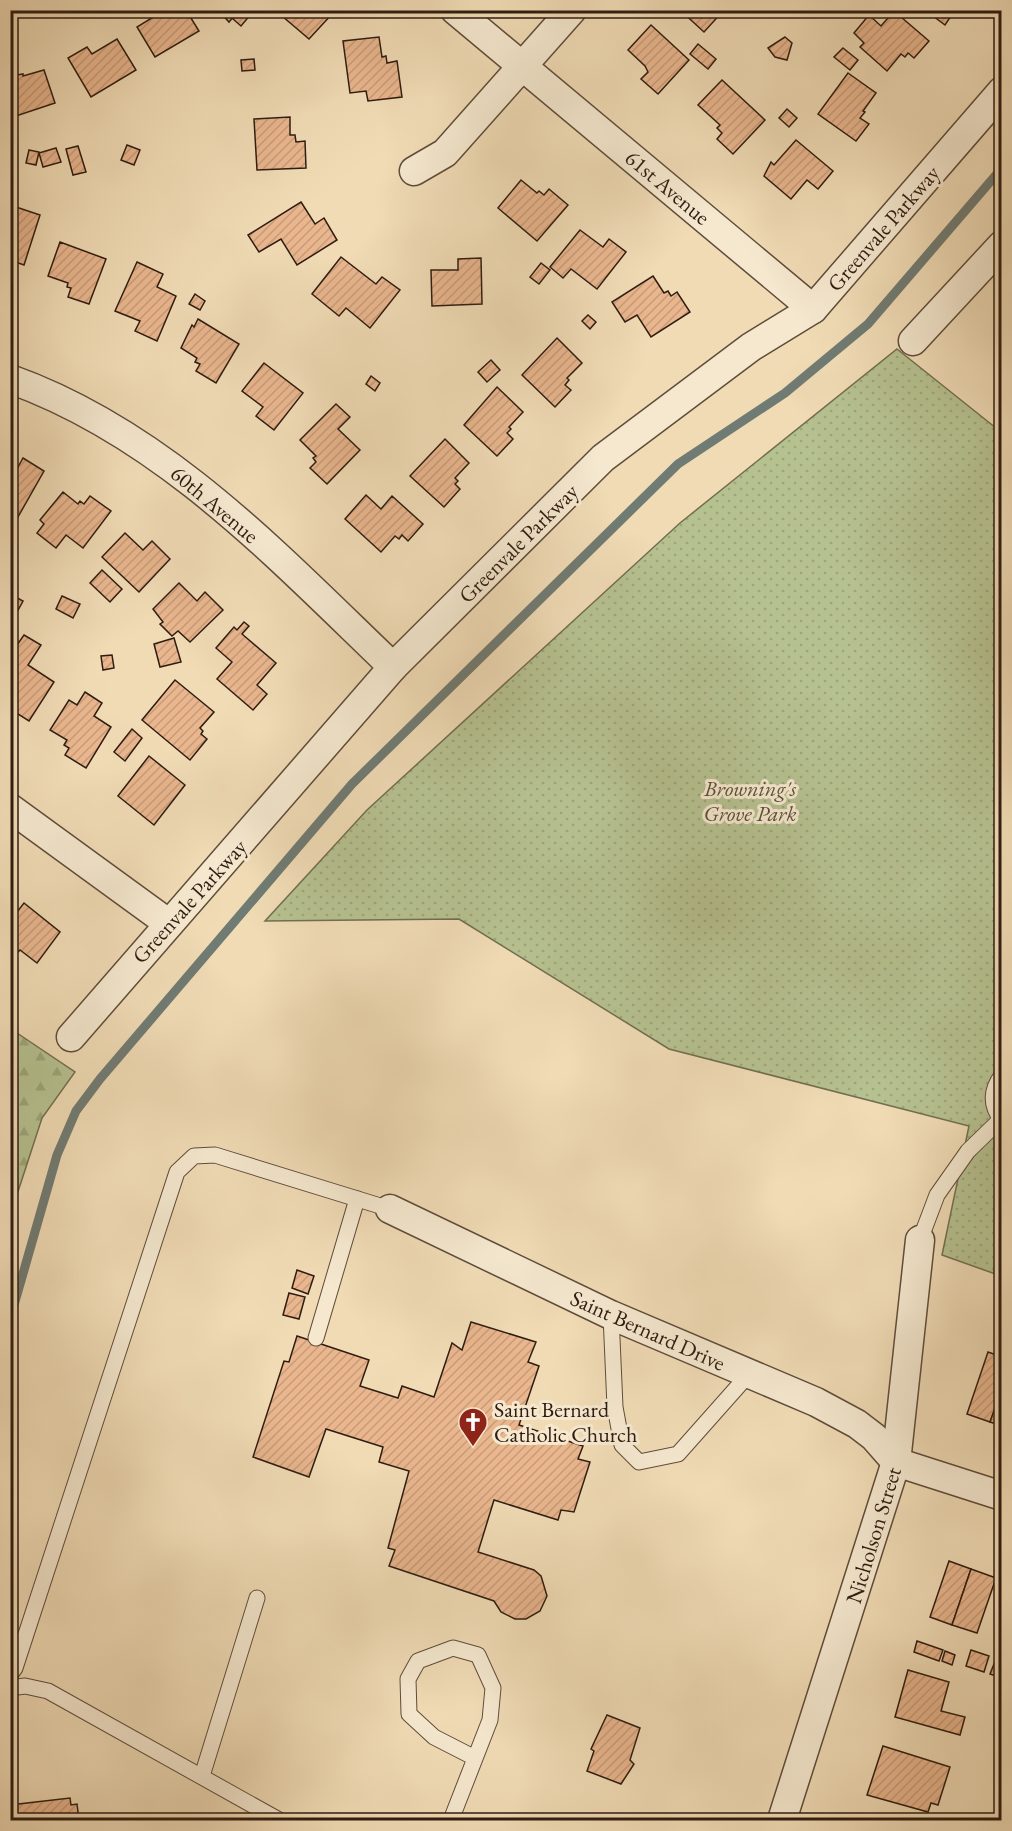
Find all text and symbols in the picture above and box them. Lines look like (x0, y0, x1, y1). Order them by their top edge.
street label: 61st Avenue (619, 143, 717, 232)
street label: Greenvale Parkway (821, 159, 946, 298)
street label: 60th Avenue (164, 459, 265, 550)
street label: Greenvale Parkway (452, 477, 585, 610)
park label: Browning's Grove Park (703, 774, 797, 828)
street label: Greenvale Parkway (126, 833, 253, 970)
street label: Saint Bernard Drive (566, 1283, 730, 1378)
place label: Saint Bernard Catholic Church (494, 1395, 637, 1449)
church icon: Saint Bernard Catholic Church (457, 1406, 489, 1448)
street label: Nicholson Street (839, 1463, 908, 1607)

